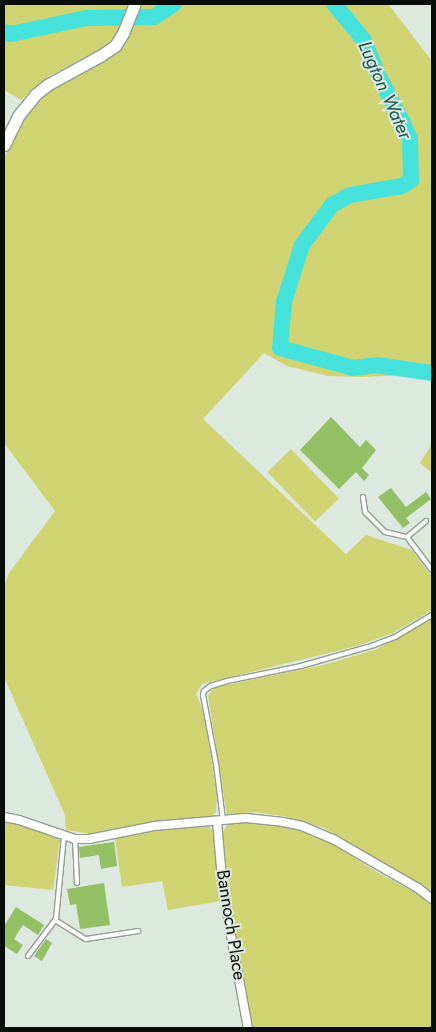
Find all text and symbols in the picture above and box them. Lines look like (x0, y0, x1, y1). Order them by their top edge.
water label: Lugton Water (353, 37, 417, 143)
street label: Bannoch Place (212, 868, 250, 982)

